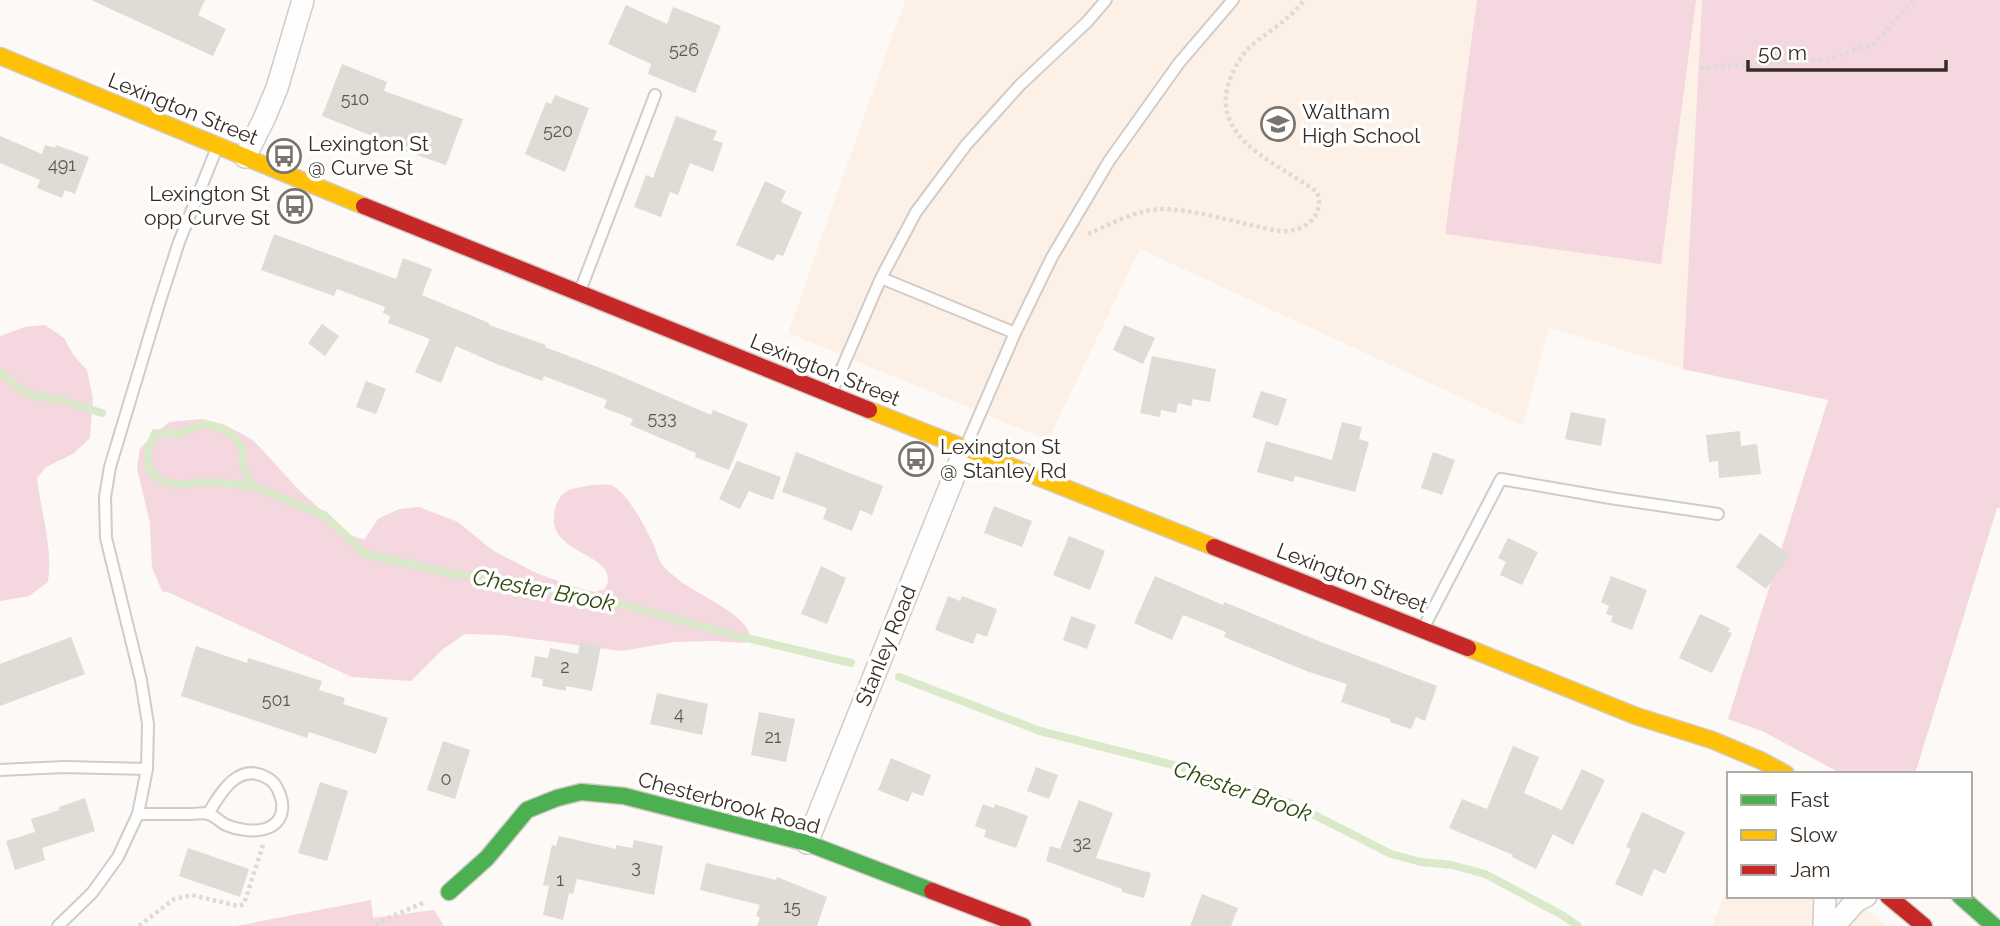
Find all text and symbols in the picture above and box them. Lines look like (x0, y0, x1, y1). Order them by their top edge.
scale bar (1748, 28, 1946, 72)
house number: 526 (669, 39, 699, 60)
text: 50 m (1758, 40, 1807, 65)
street label: Lexington Street (105, 67, 262, 150)
house number: 510 (341, 88, 369, 109)
place label: Waltham High School (1302, 99, 1420, 148)
school or university icon: Waltham High School (1259, 105, 1297, 143)
house number: 520 (543, 120, 573, 141)
place label: Lexington St @ Curve St (308, 131, 429, 180)
bus stop icon: Lexington St @ Curve St (265, 137, 303, 175)
house number: 491 (48, 154, 76, 175)
place label: Lexington St opp Curve St (144, 181, 270, 230)
bus stop icon: Lexington St opp Curve St (276, 187, 314, 225)
street label: Lexington Street (747, 328, 904, 411)
house number: 533 (647, 407, 677, 428)
place label: Lexington St @ Stanley Rd (940, 434, 1067, 483)
bus stop icon: Lexington St @ Stanley Rd (897, 440, 935, 478)
street label: Lexington Street (1273, 537, 1431, 618)
water label: Chester Brook (471, 562, 618, 617)
street label: Stanley Road (850, 582, 921, 710)
house number: 2 (560, 656, 570, 677)
house number: 501 (262, 689, 291, 710)
house number: 4 (674, 703, 684, 724)
house number: 21 (764, 726, 782, 747)
water label: Chester Brook (1170, 754, 1316, 827)
street label: Chesterbrook Road (635, 766, 823, 839)
house number: 0 (440, 768, 452, 789)
legend (1727, 772, 1972, 898)
text: Fast (1790, 787, 1830, 812)
text: Slow (1790, 822, 1838, 847)
house number: 32 (1073, 832, 1092, 853)
house number: 3 (631, 856, 641, 877)
text: Jam (1790, 857, 1831, 882)
house number: 1 (556, 869, 564, 890)
house number: 15 (783, 896, 801, 917)

